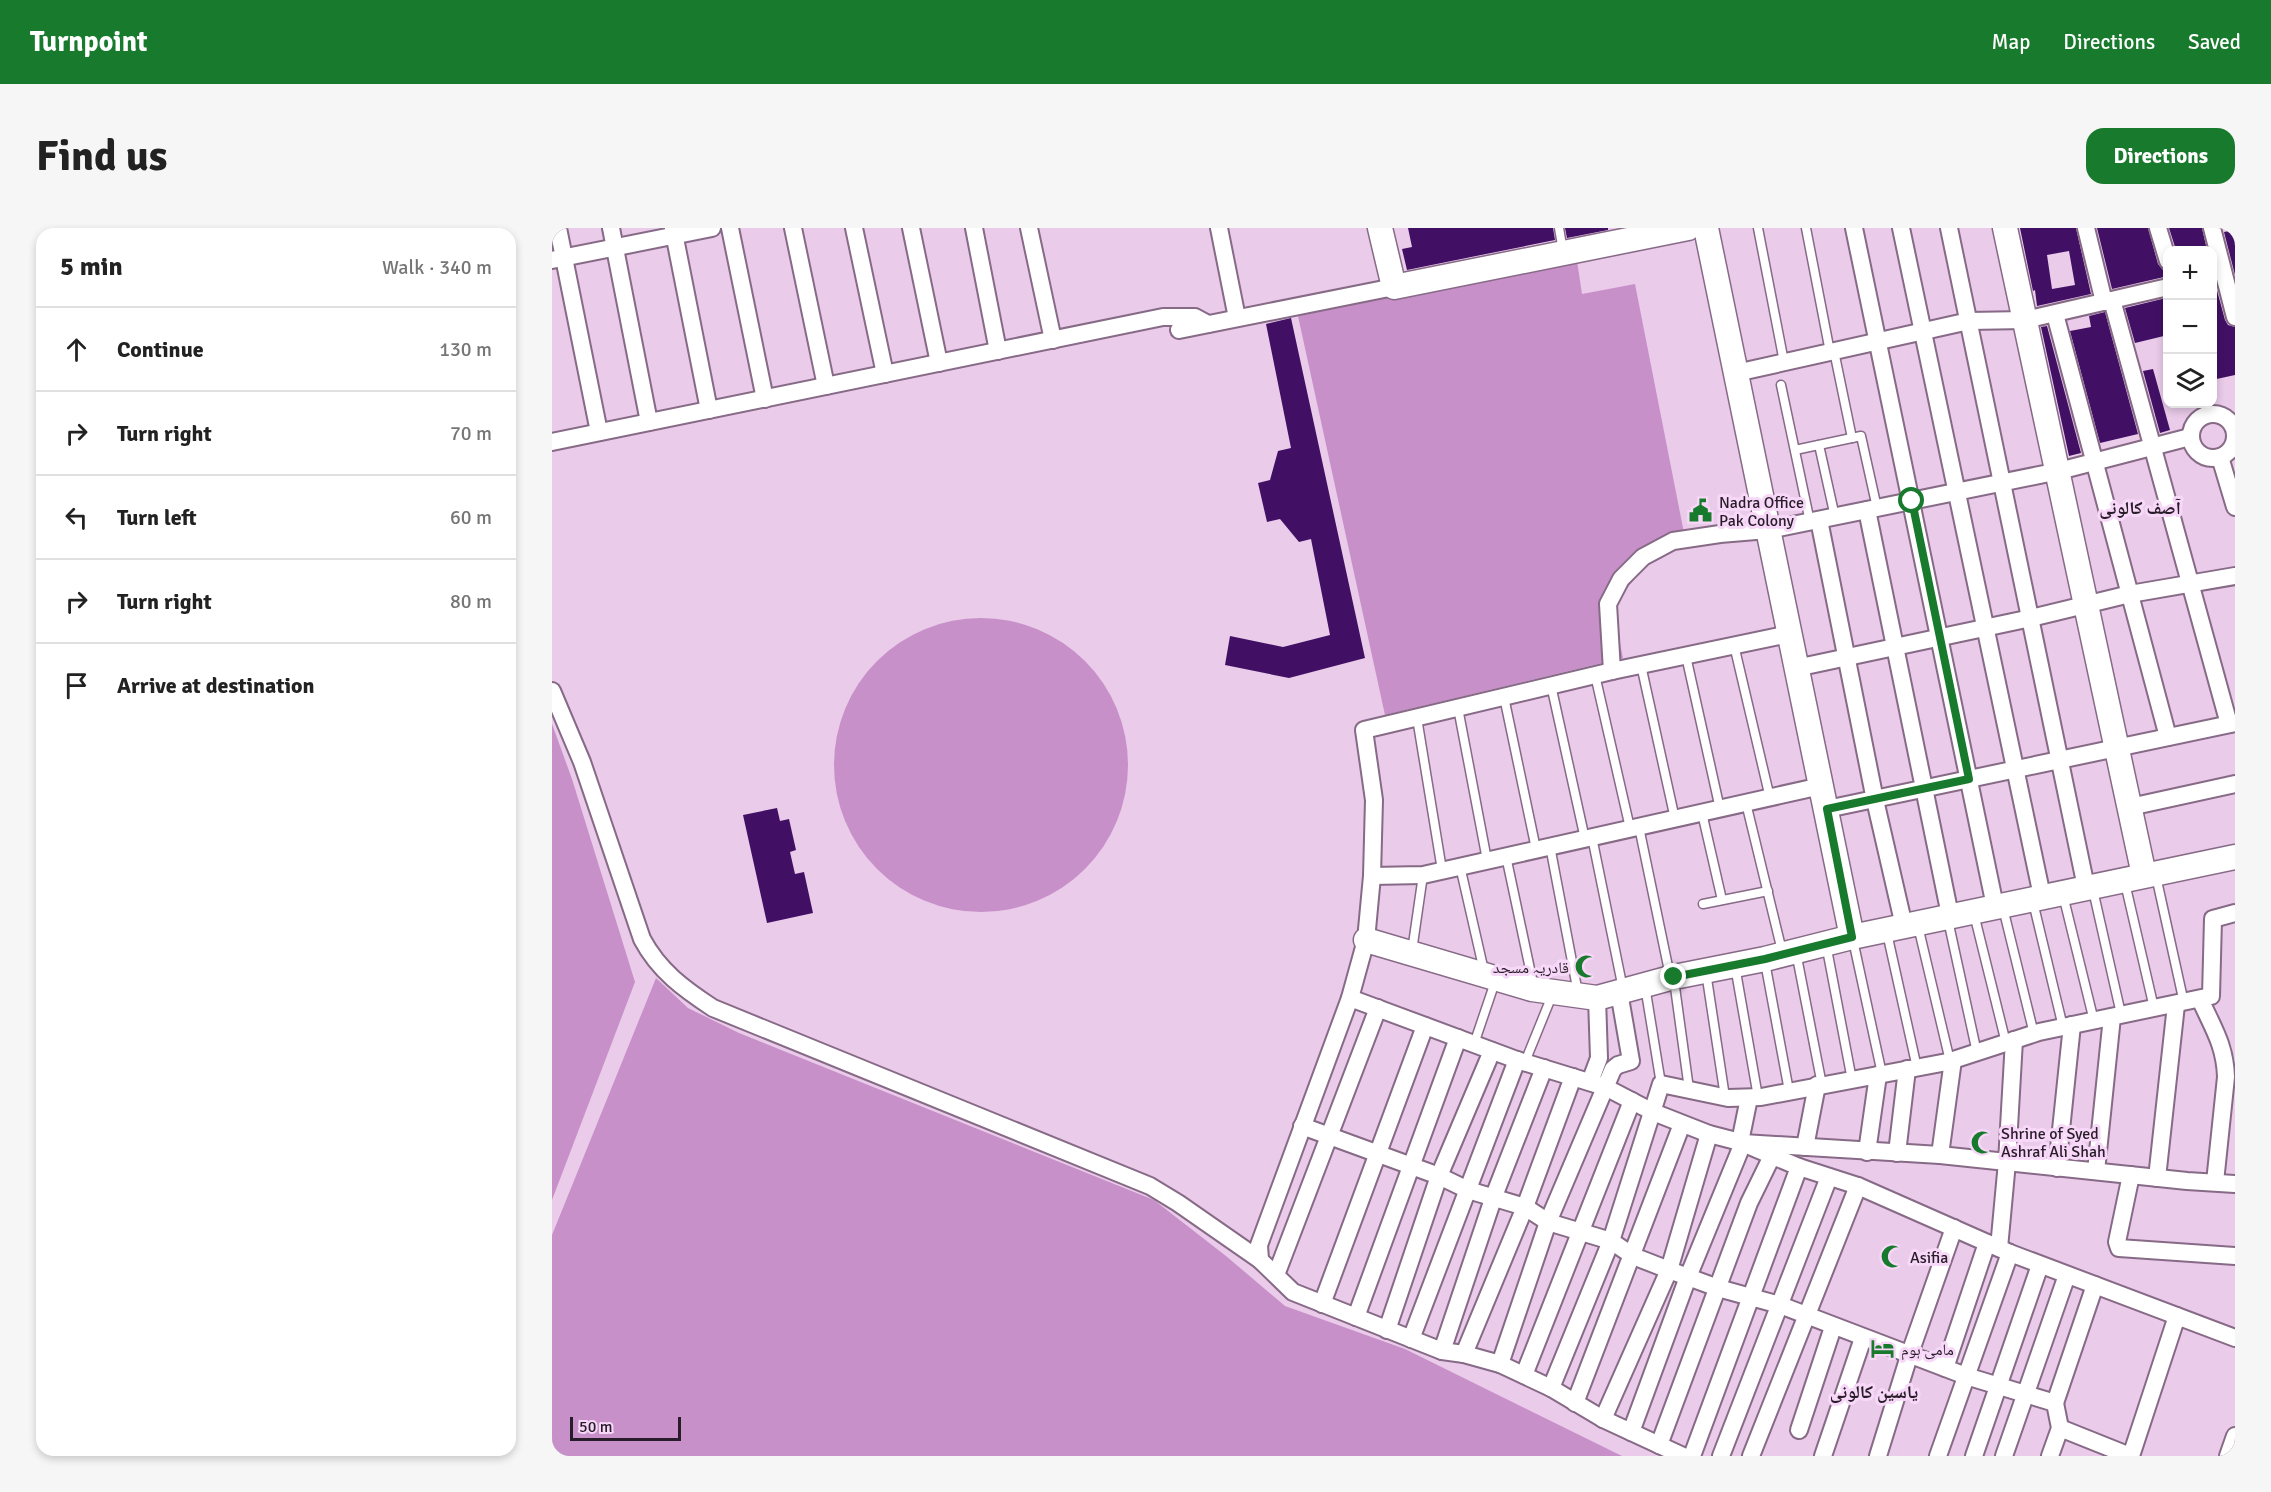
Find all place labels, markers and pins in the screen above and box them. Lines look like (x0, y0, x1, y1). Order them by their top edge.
place label: Nadra Office Pak Colony (1719, 493, 1804, 531)
public building icon: Nadra Office Pak Colony (1688, 498, 1714, 524)
mosque icon: قادریہ مسجد (1574, 954, 1600, 980)
place label: قادریہ مسجد (1493, 958, 1569, 978)
place label: Shrine of Syed Ashraf Ali Shah (2001, 1124, 2106, 1162)
mosque icon: Shrine of Syed Ashraf Ali Shah (1970, 1129, 1996, 1155)
mosque icon: Asifia (1879, 1244, 1905, 1270)
place label: Asifia (1910, 1248, 1948, 1268)
hotel icon: مامی ہوم (1870, 1336, 1896, 1362)
place label: مامی ہوم (1901, 1340, 1954, 1360)

